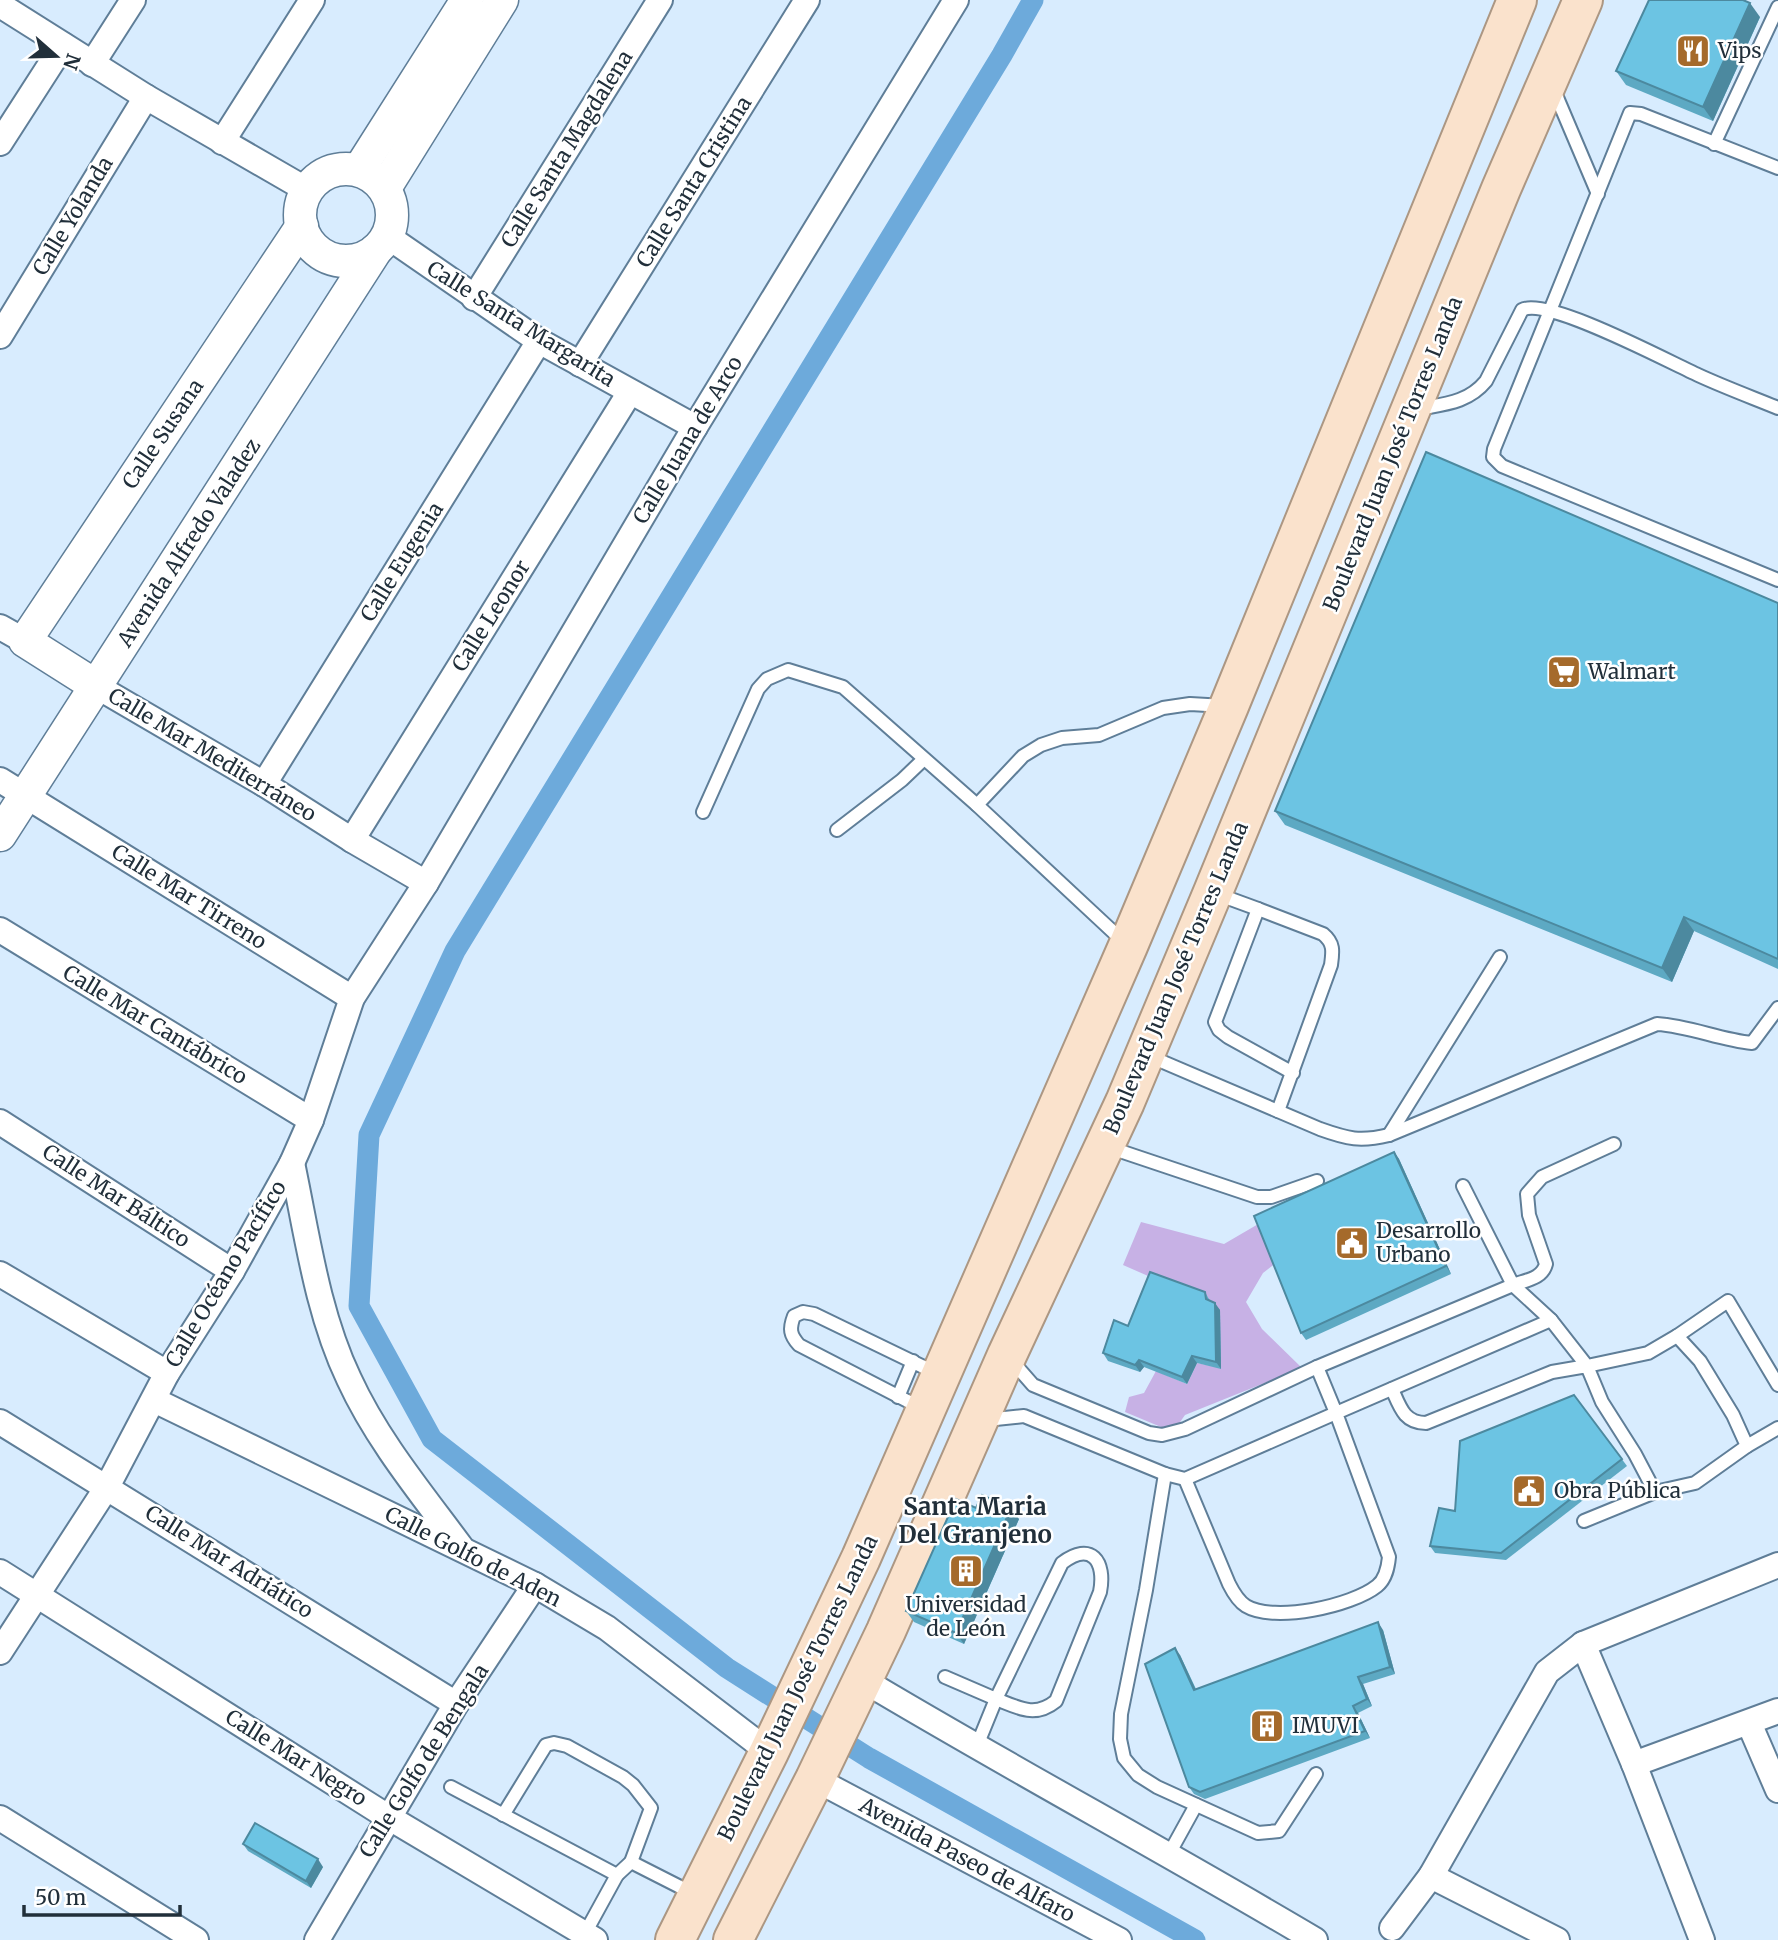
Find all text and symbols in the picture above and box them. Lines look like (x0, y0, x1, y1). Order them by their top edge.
north arrow (21, 21, 91, 91)
restaurant icon: Vips (1674, 32, 1712, 70)
place label: Vips (1717, 37, 1762, 64)
street label: Calle Santa Magdalena (495, 45, 638, 252)
text: N (58, 51, 86, 73)
street label: Calle Santa Cristina (630, 91, 757, 272)
street label: Calle Yolanda (27, 151, 119, 280)
street label: Calle Santa Margarita (422, 255, 620, 393)
street label: Boulevard Juan José Torres Landa (1317, 293, 1468, 615)
street label: Calle Juana de Arco (627, 351, 748, 529)
street label: Calle Susana (116, 374, 209, 494)
street label: Avenida Alfredo Valadez (110, 433, 266, 653)
street label: Calle Eugenia (354, 497, 449, 626)
street label: Calle Leonor (446, 555, 536, 677)
supermarket icon: Walmart (1545, 653, 1583, 691)
place label: Walmart (1587, 658, 1676, 685)
street label: Calle Mar Mediterráneo (103, 682, 321, 827)
street label: Boulevard Juan José Torres Landa (1097, 817, 1254, 1138)
street label: Calle Mar Tirreno (107, 838, 272, 955)
street label: Calle Mar Cantábrico (58, 959, 252, 1090)
street label: Calle Mar Báltico (37, 1138, 195, 1253)
street label: Calle Océano Pacífico (159, 1176, 292, 1372)
place label: Desarrollo Urbano (1376, 1217, 1481, 1268)
public building icon: Desarrollo Urbano (1333, 1224, 1371, 1262)
public building icon: Obra Pública (1510, 1472, 1548, 1510)
place label: Obra Pública (1554, 1477, 1681, 1504)
district label: Santa Maria Del Granjeno (898, 1491, 1052, 1550)
street label: Calle Mar Adriático (140, 1499, 318, 1624)
street label: Calle Golfo de Aden (380, 1500, 566, 1613)
street label: Boulevard Juan José Torres Landa (712, 1530, 884, 1845)
building icon: Universidad de León (947, 1552, 985, 1590)
place label: Universidad de León (905, 1591, 1027, 1642)
street label: Calle Golfo de Bengala (353, 1659, 494, 1863)
street label: Calle Mar Negro (220, 1703, 372, 1812)
building icon: IMUVI (1248, 1707, 1286, 1745)
place label: IMUVI (1292, 1712, 1359, 1739)
street label: Avenida Paseo de Alfaro (854, 1791, 1080, 1928)
scale bar (24, 1874, 180, 1918)
text: 50 m (35, 1884, 86, 1911)

